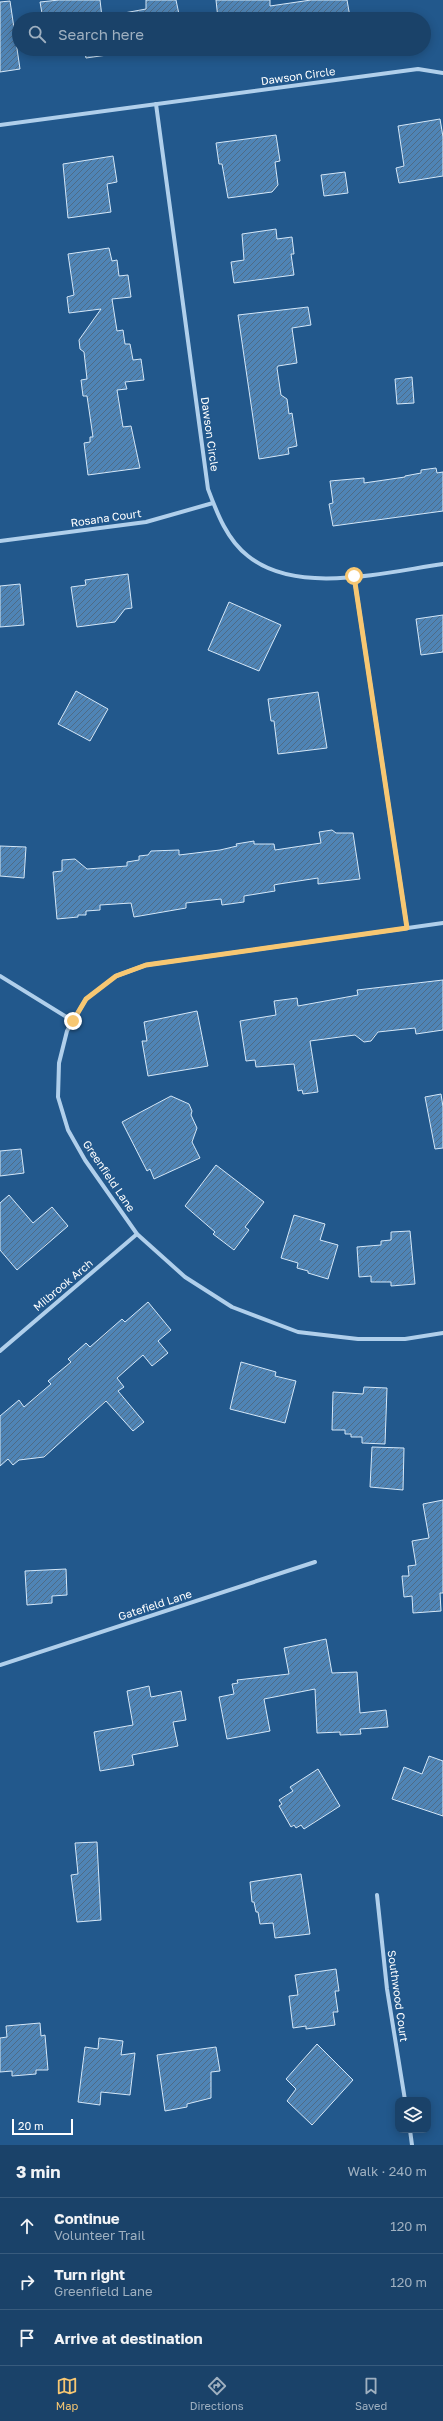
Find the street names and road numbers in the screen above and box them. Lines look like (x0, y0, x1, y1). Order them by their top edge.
street label: Dawson Circle (260, 64, 336, 87)
street label: Dawson Circle (199, 396, 222, 472)
street label: Rosana Court (70, 506, 142, 529)
street label: Greenfield Lane (81, 1137, 138, 1214)
street label: Milbrook Arch (30, 1256, 95, 1313)
street label: Gatefield Lane (116, 1587, 193, 1623)
street label: Southwood Court (386, 1949, 411, 2043)

